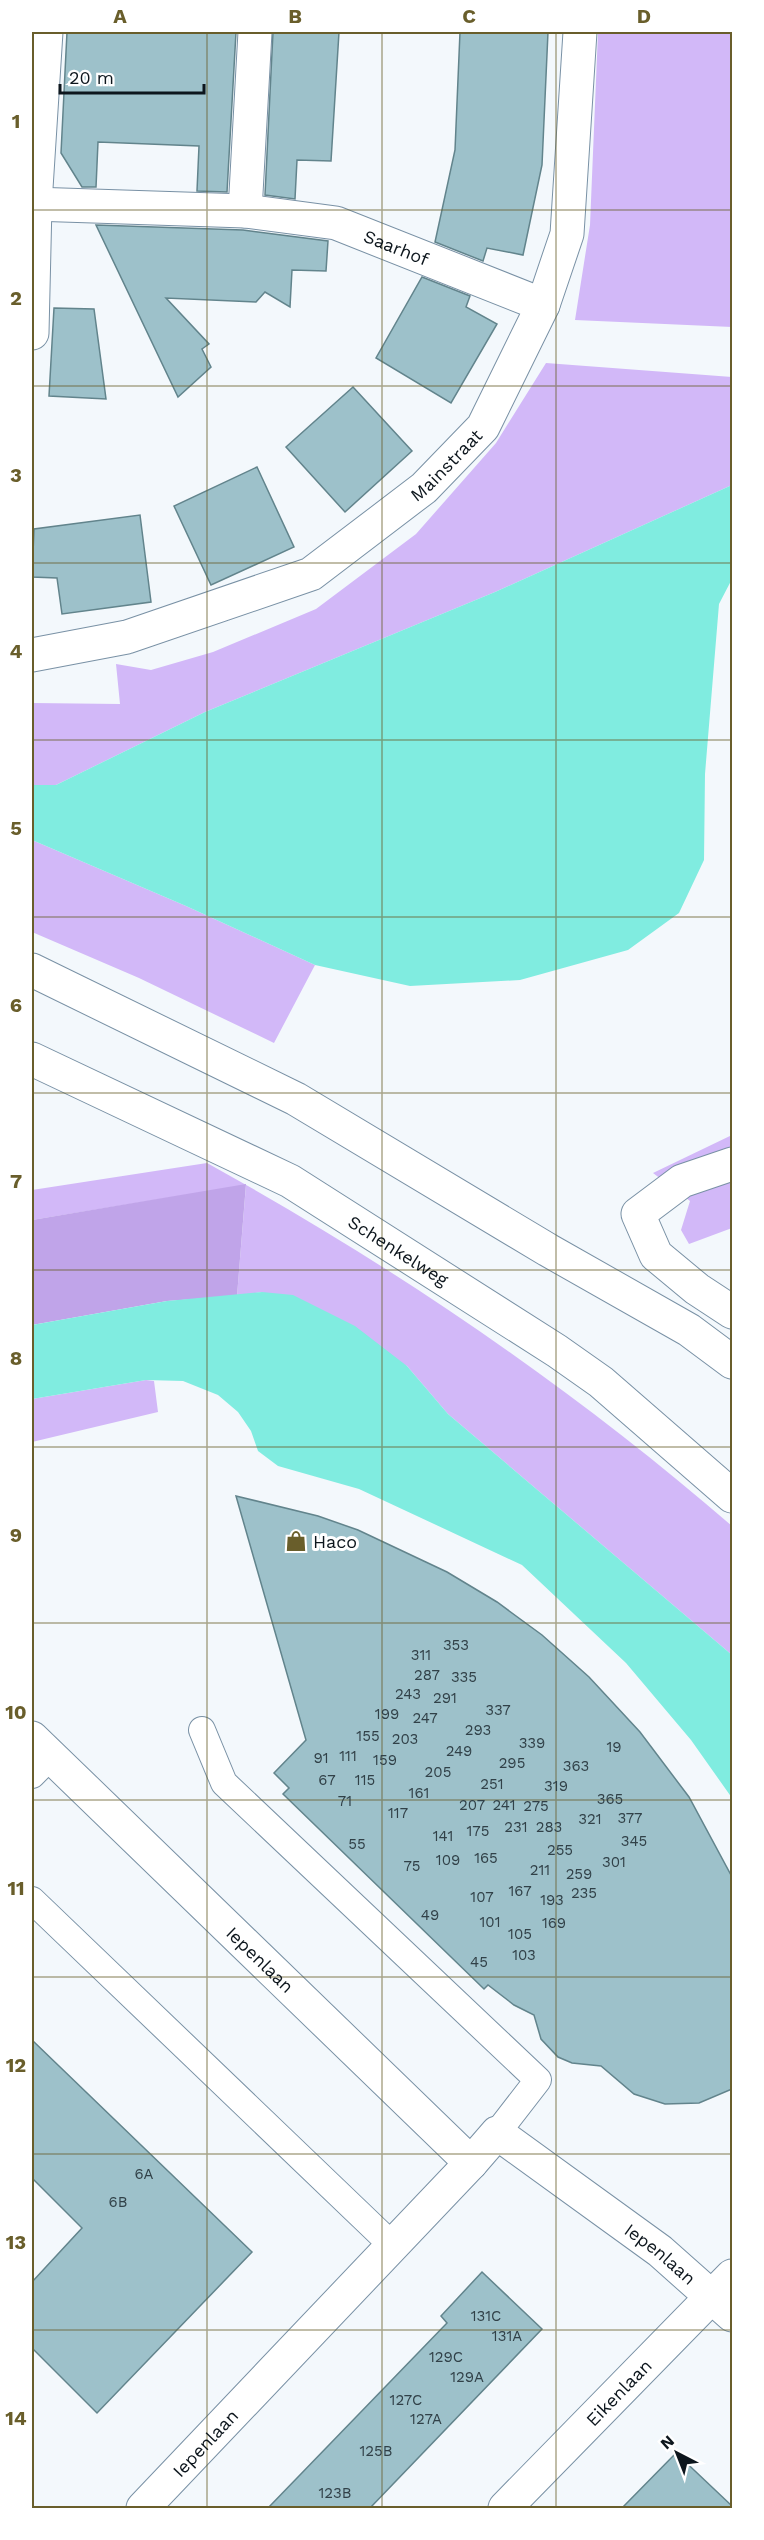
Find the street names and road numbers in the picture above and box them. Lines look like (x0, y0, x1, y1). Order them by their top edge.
street label: Saarhof (361, 225, 432, 269)
street label: Mainstraat (406, 424, 486, 505)
street label: Schenkelweg (345, 1210, 453, 1290)
street label: Iepenlaan (222, 1922, 298, 1996)
street label: Iepenlaan (621, 2219, 700, 2289)
street label: Eikenlaan (581, 2355, 655, 2430)
street label: Iepenlaan (168, 2405, 242, 2481)

